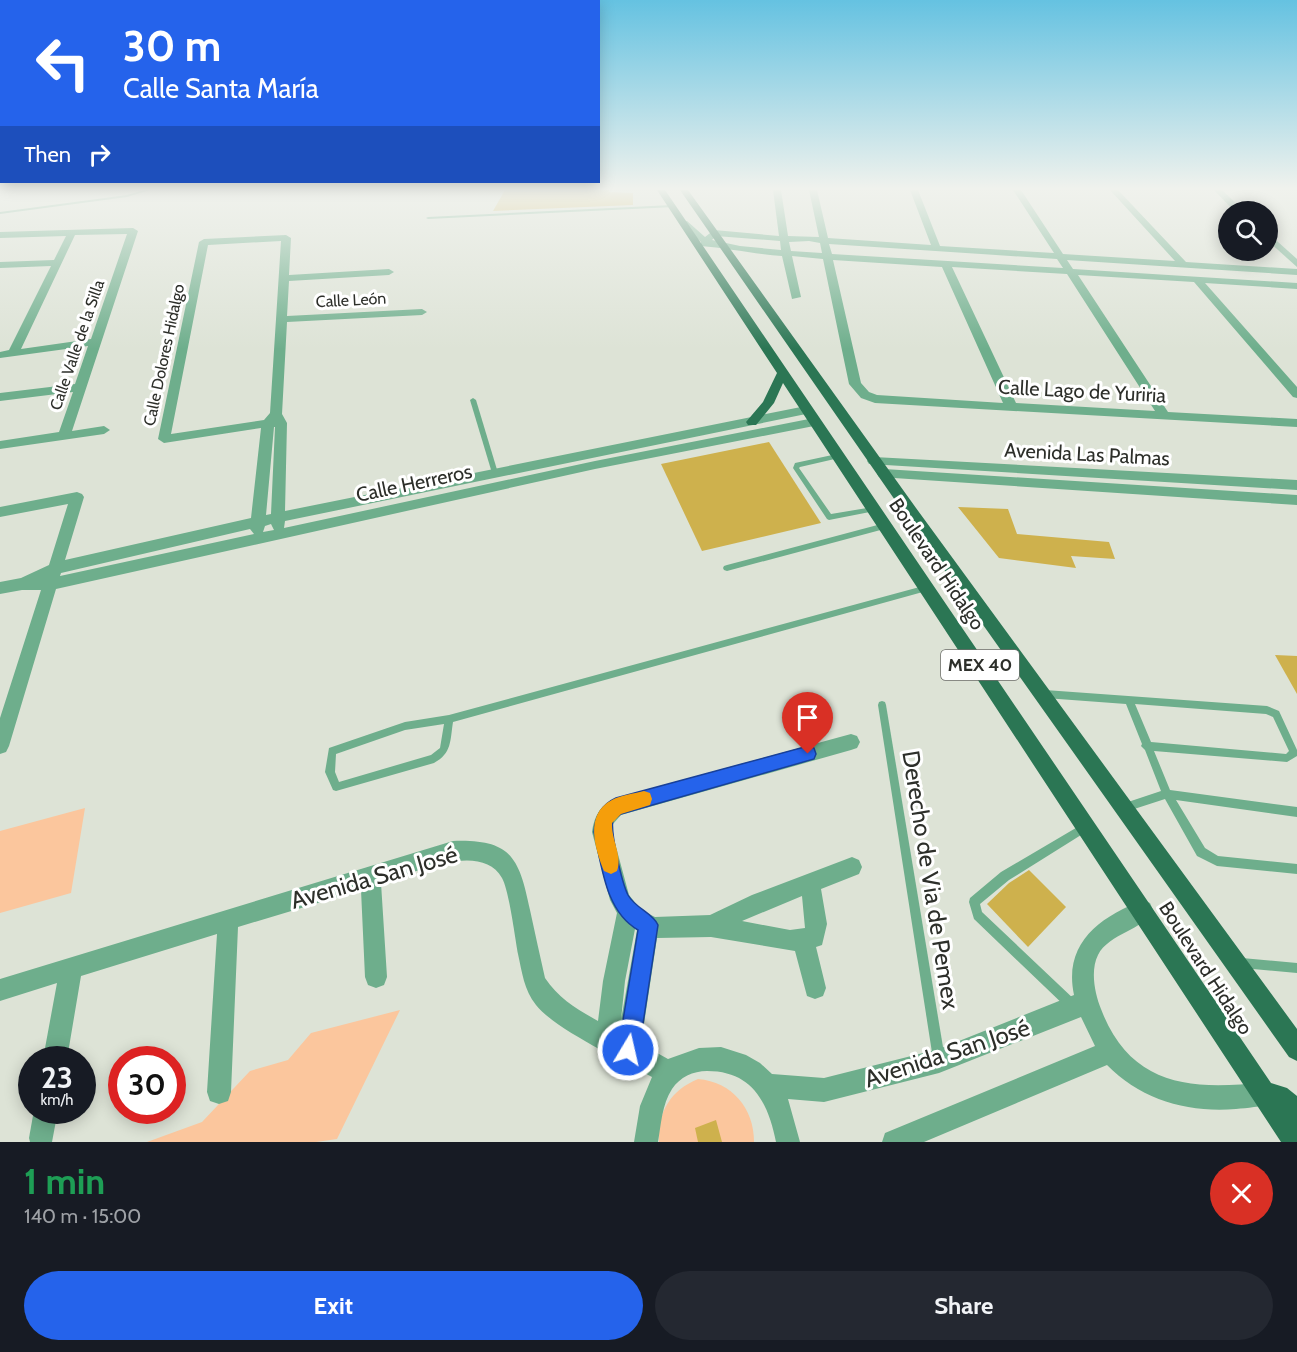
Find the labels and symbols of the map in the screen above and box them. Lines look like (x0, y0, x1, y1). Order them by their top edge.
street label: Calle Valle de la Silla (46, 277, 108, 413)
street label: Calle Dolores Hidalgo (140, 282, 188, 428)
street label: Calle León (315, 289, 387, 311)
street label: Calle Lago de Yuriria (997, 375, 1167, 407)
street label: Avenida Las Palmas (1004, 438, 1170, 470)
street label: Calle Herreros (354, 459, 474, 507)
street label: Boulevard Hidalgo (884, 494, 990, 634)
road number: MEX 40 (941, 650, 1019, 680)
pin (782, 692, 833, 754)
street label: Derecho de Via de Pemex (896, 748, 966, 1012)
street label: Avenida San José (287, 839, 461, 915)
street label: Boulevard Hidalgo (1154, 897, 1258, 1039)
street label: Avenida San José (861, 1013, 1033, 1093)
position arrow (596, 1018, 660, 1082)
speed limit sign: 30 (108, 1046, 186, 1124)

